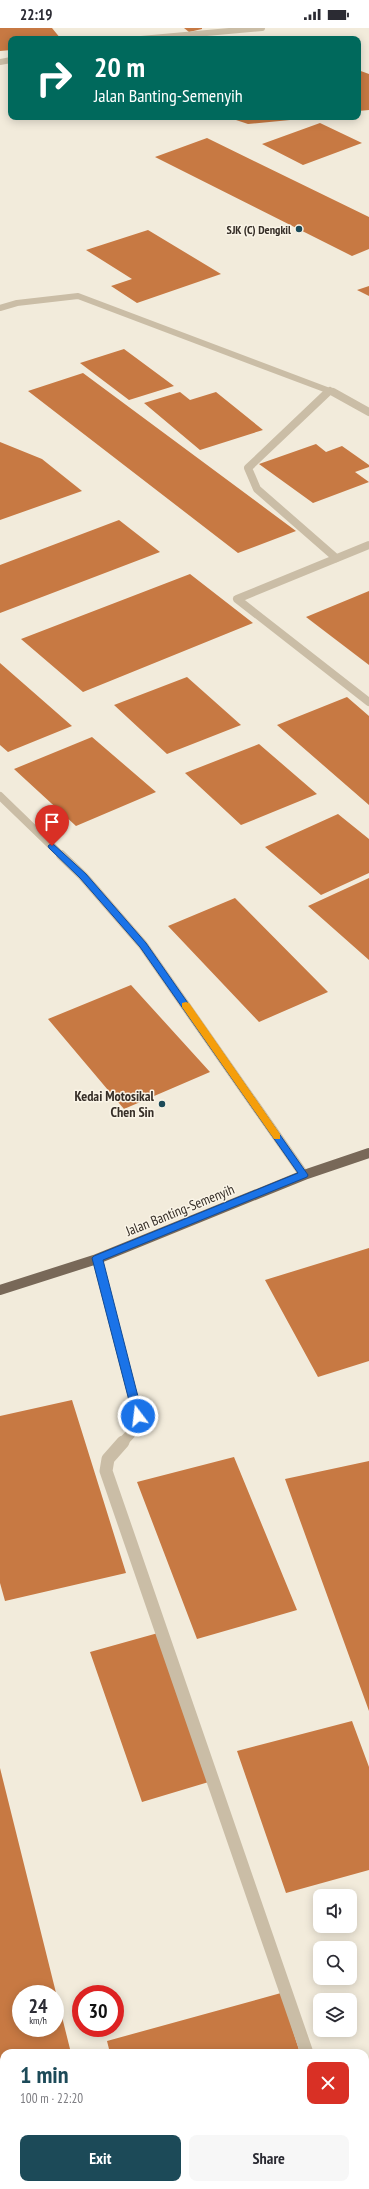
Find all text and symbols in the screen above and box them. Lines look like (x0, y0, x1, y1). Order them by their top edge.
text: 22:19 (20, 5, 52, 24)
text: 20 m (94, 48, 145, 85)
icon: right (28, 52, 80, 104)
text: Jalan Banting-Semenyih (94, 84, 243, 107)
place label: SJK (C) Dengkil (227, 222, 291, 237)
marker: SJK (C) Dengkil (294, 224, 304, 234)
pin (35, 805, 69, 846)
icon: arrive (41, 811, 63, 833)
place label: Kedai Motosikal Chen Sin (74, 1087, 155, 1121)
marker: Kedai Motosikal Chen Sin (157, 1099, 167, 1109)
street label: Jalan Banting-Semenyih (122, 1180, 237, 1240)
position arrow (117, 1395, 159, 1437)
map controls (313, 1889, 357, 2037)
button: sound (313, 1889, 357, 1933)
button: search (313, 1941, 357, 1985)
speed limit sign: 30 (72, 1985, 124, 2037)
text: 24 (28, 1993, 48, 2019)
button: layers (313, 1993, 357, 2037)
text: km/h (29, 2014, 47, 2027)
text: 1 min (20, 2059, 68, 2090)
button: close (307, 2062, 349, 2104)
text: 100 m · 22:20 (20, 2090, 83, 2107)
button: Exit (20, 2135, 181, 2181)
button: Share (189, 2135, 349, 2181)

